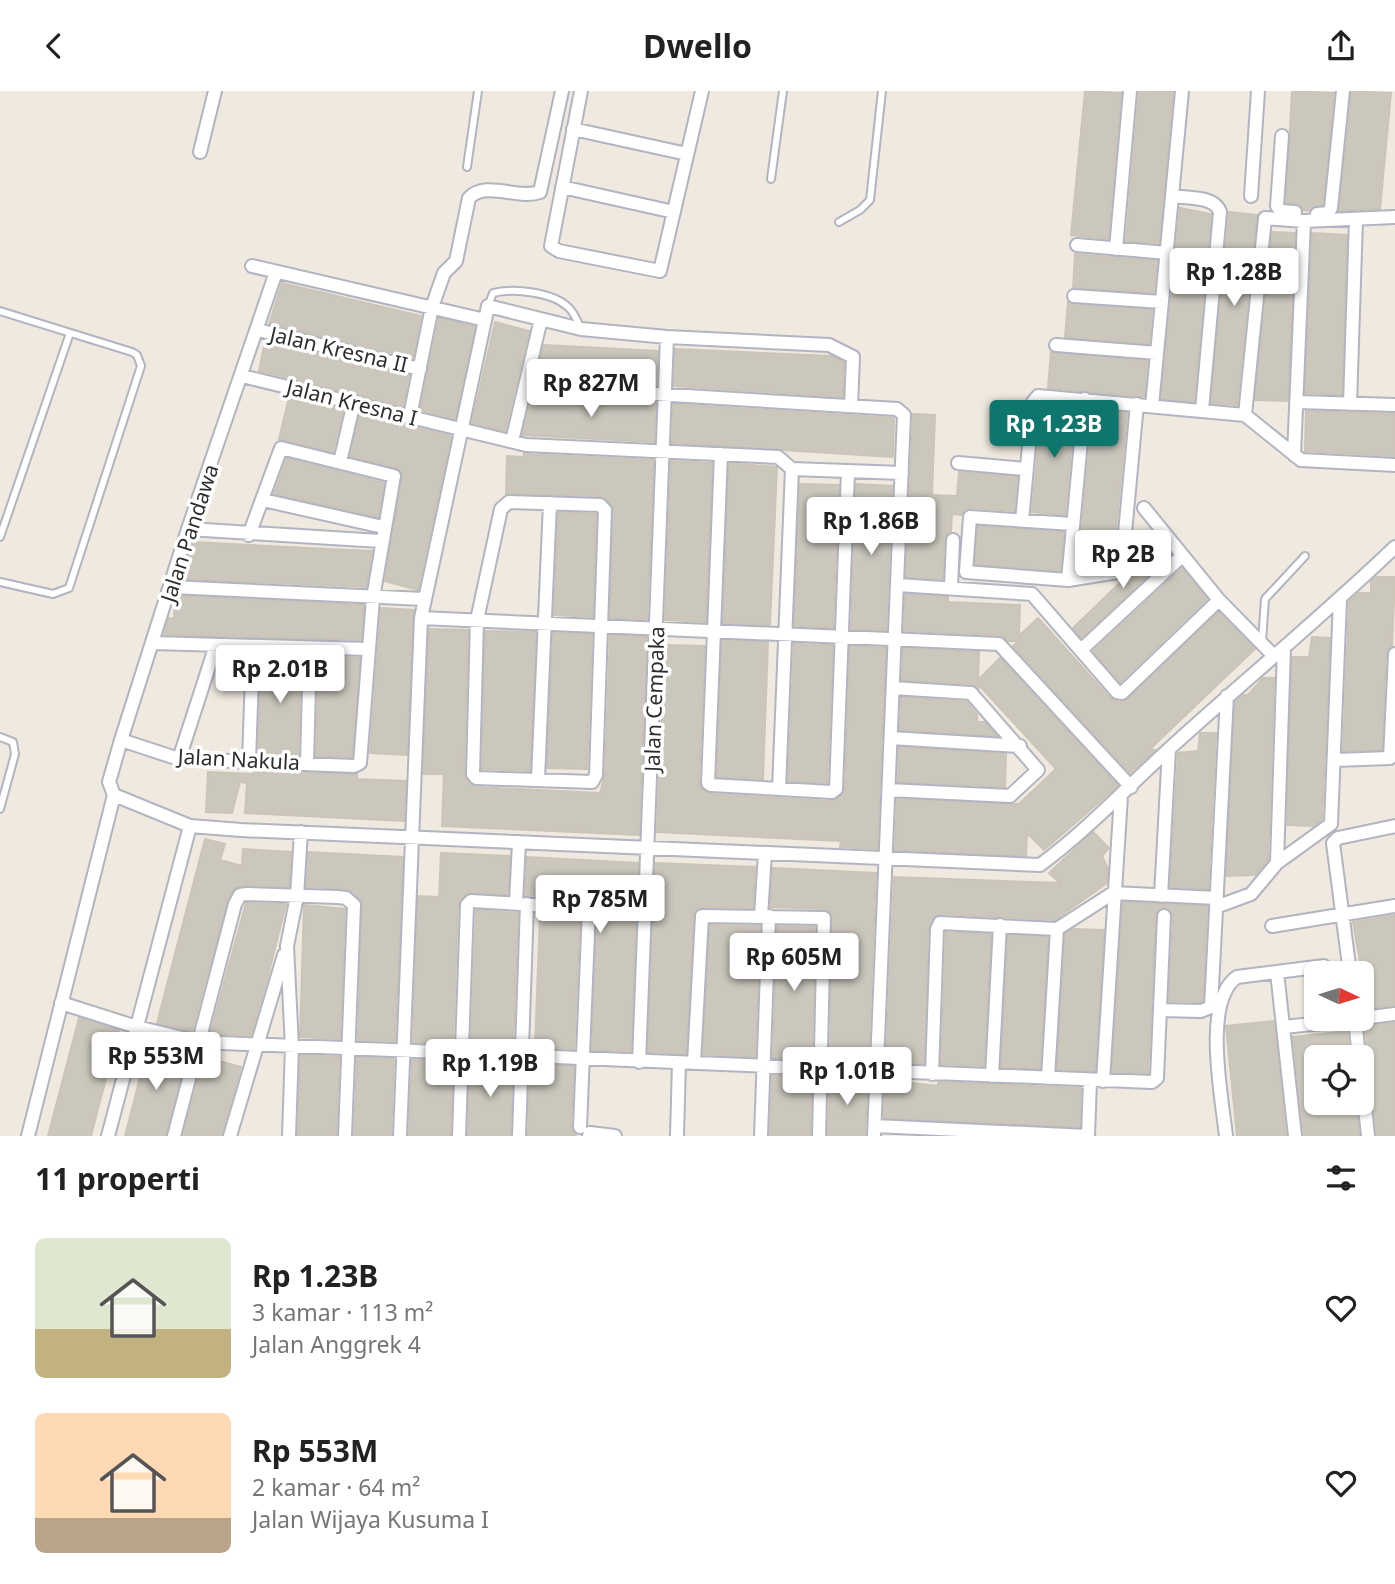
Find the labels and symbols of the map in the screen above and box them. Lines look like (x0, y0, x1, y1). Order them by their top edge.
pin: Rp 1.28B (1162, 249, 1306, 308)
street label: Jalan Kresna II (265, 319, 411, 378)
pin: Rp 827M (526, 359, 656, 419)
street label: Jalan Kresna I (282, 372, 420, 432)
pin: Rp 1.23B (982, 401, 1126, 460)
street label: Jalan Pandawa (153, 460, 225, 608)
pin: Rp 1.86B (799, 497, 943, 557)
pin: Rp 2B (1074, 531, 1172, 590)
street label: Jalan Cempaka (637, 626, 671, 774)
pin: Rp 2.01B (208, 645, 352, 705)
street label: Jalan Nakula (175, 742, 301, 776)
pin: Rp 785M (535, 875, 665, 935)
pin: Rp 605M (729, 933, 859, 993)
north arrow (1304, 961, 1374, 1031)
pin: Rp 553M (91, 1033, 221, 1092)
pin: Rp 1.19B (418, 1039, 562, 1099)
pin: Rp 1.01B (775, 1047, 919, 1107)

